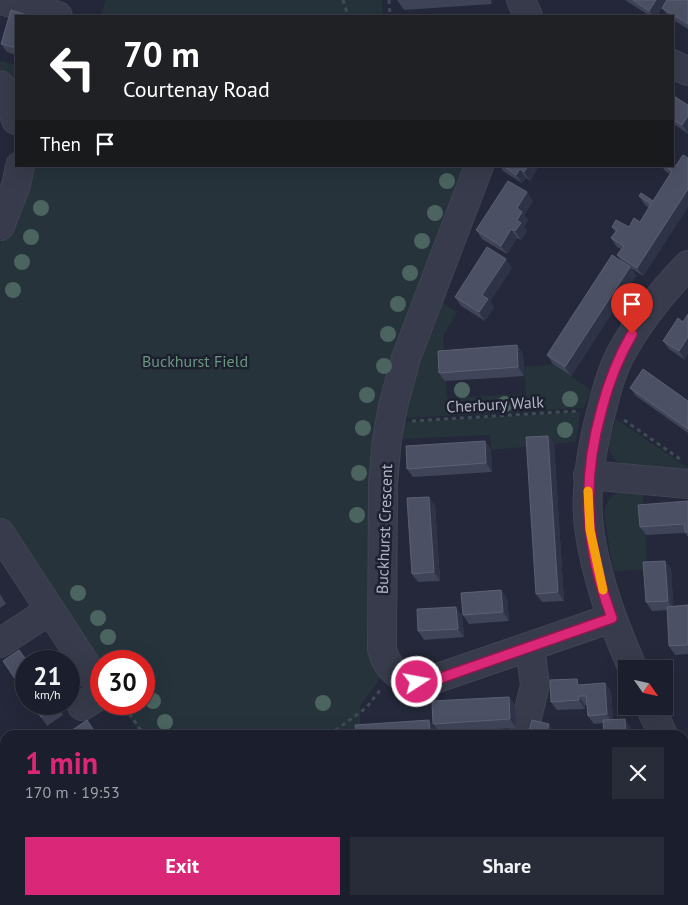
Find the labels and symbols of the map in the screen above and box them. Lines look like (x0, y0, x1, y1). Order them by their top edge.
pin (611, 283, 653, 334)
park label: Buckhurst Field (142, 351, 248, 371)
street label: Cherbury Walk (446, 391, 545, 417)
street label: Buckhurst Crescent (372, 463, 396, 595)
speed limit sign: 30 (90, 650, 155, 715)
position arrow (390, 655, 442, 707)
north arrow (618, 660, 672, 715)

